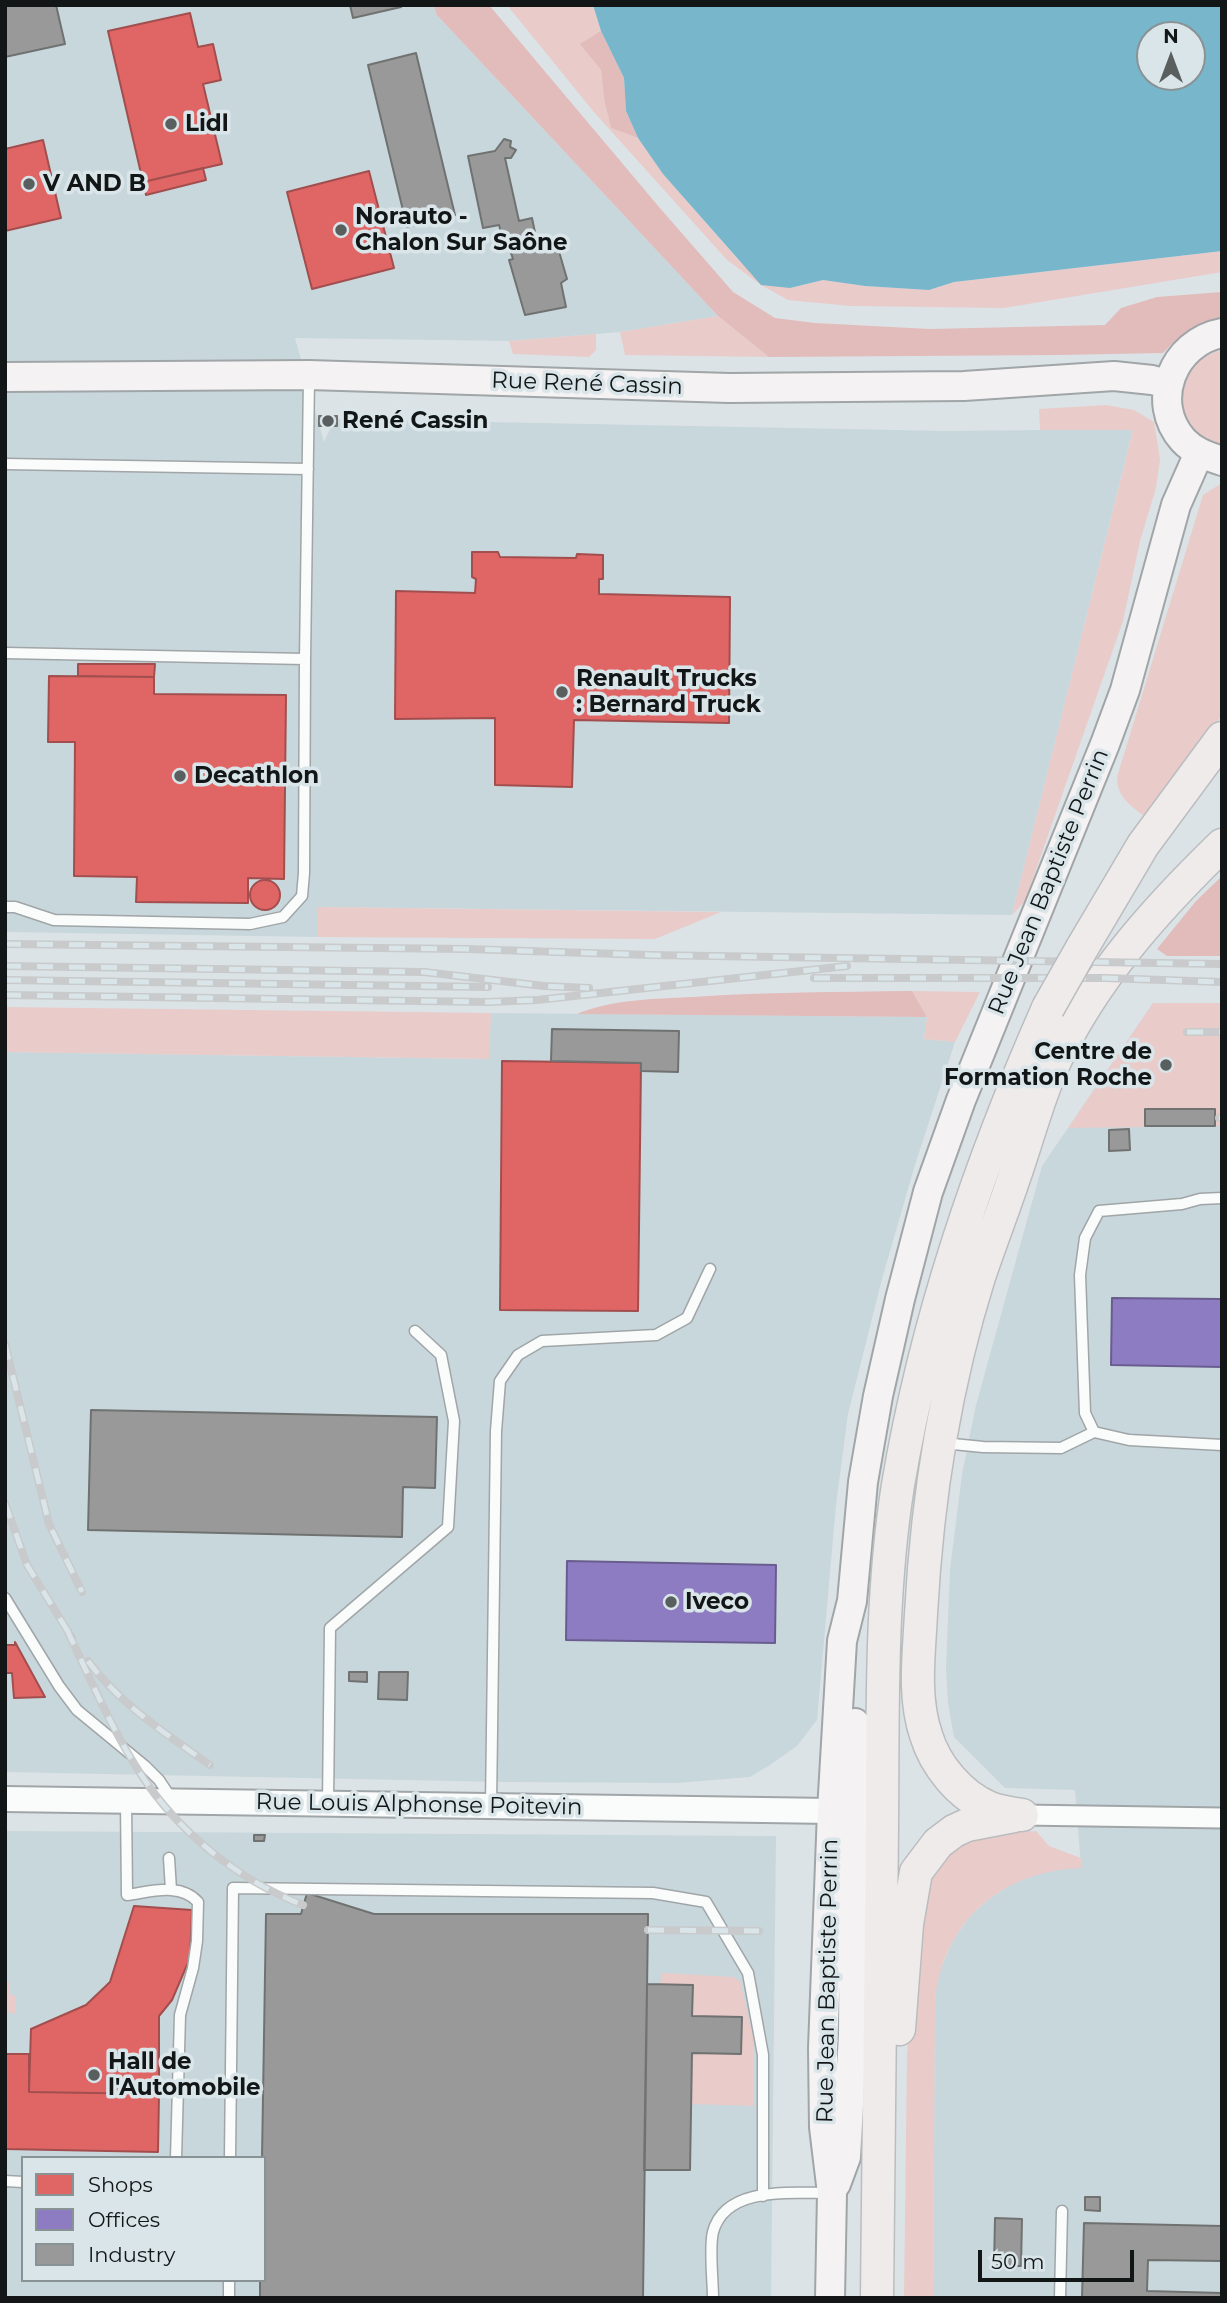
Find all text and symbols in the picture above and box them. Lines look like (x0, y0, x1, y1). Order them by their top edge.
north arrow (1136, 21, 1206, 91)
text: N (1163, 25, 1179, 48)
place label: Lidl (185, 110, 229, 138)
marker: Lidl (163, 116, 179, 132)
place label: V AND B (43, 170, 146, 198)
marker: V AND B (21, 176, 37, 192)
place label: Norauto - Chalon Sur Saône (355, 203, 568, 257)
marker: Norauto - Chalon Sur Saône (333, 222, 349, 238)
street label: Rue René Cassin (491, 367, 683, 401)
place label: René Cassin (342, 407, 488, 435)
marker: René Cassin (320, 413, 336, 429)
place label: Renault Trucks : Bernard Truck (576, 665, 761, 719)
marker: Renault Trucks : Bernard Truck (554, 684, 570, 700)
street label: Rue Jean Baptiste Perrin (983, 745, 1115, 1019)
place label: Decathlon (194, 762, 319, 790)
marker: Decathlon (172, 768, 188, 784)
place label: Centre de Formation Roche (944, 1038, 1152, 1092)
marker: Centre de Formation Roche (1158, 1057, 1174, 1073)
place label: Iveco (685, 1588, 749, 1616)
marker: Iveco (663, 1594, 679, 1610)
street label: Rue Louis Alphonse Poitevin (255, 1788, 583, 1822)
street label: Rue Jean Baptiste Perrin (812, 1839, 844, 2123)
place label: Hall de l'Automobile (108, 2048, 261, 2102)
marker: Hall de l'Automobile (86, 2067, 102, 2083)
legend (21, 2156, 266, 2282)
text: Shops (88, 2172, 153, 2197)
text: Offices (88, 2207, 160, 2232)
scale bar (982, 2236, 1138, 2280)
text: Industry (88, 2242, 175, 2267)
text: 50 m (991, 2249, 1045, 2274)

